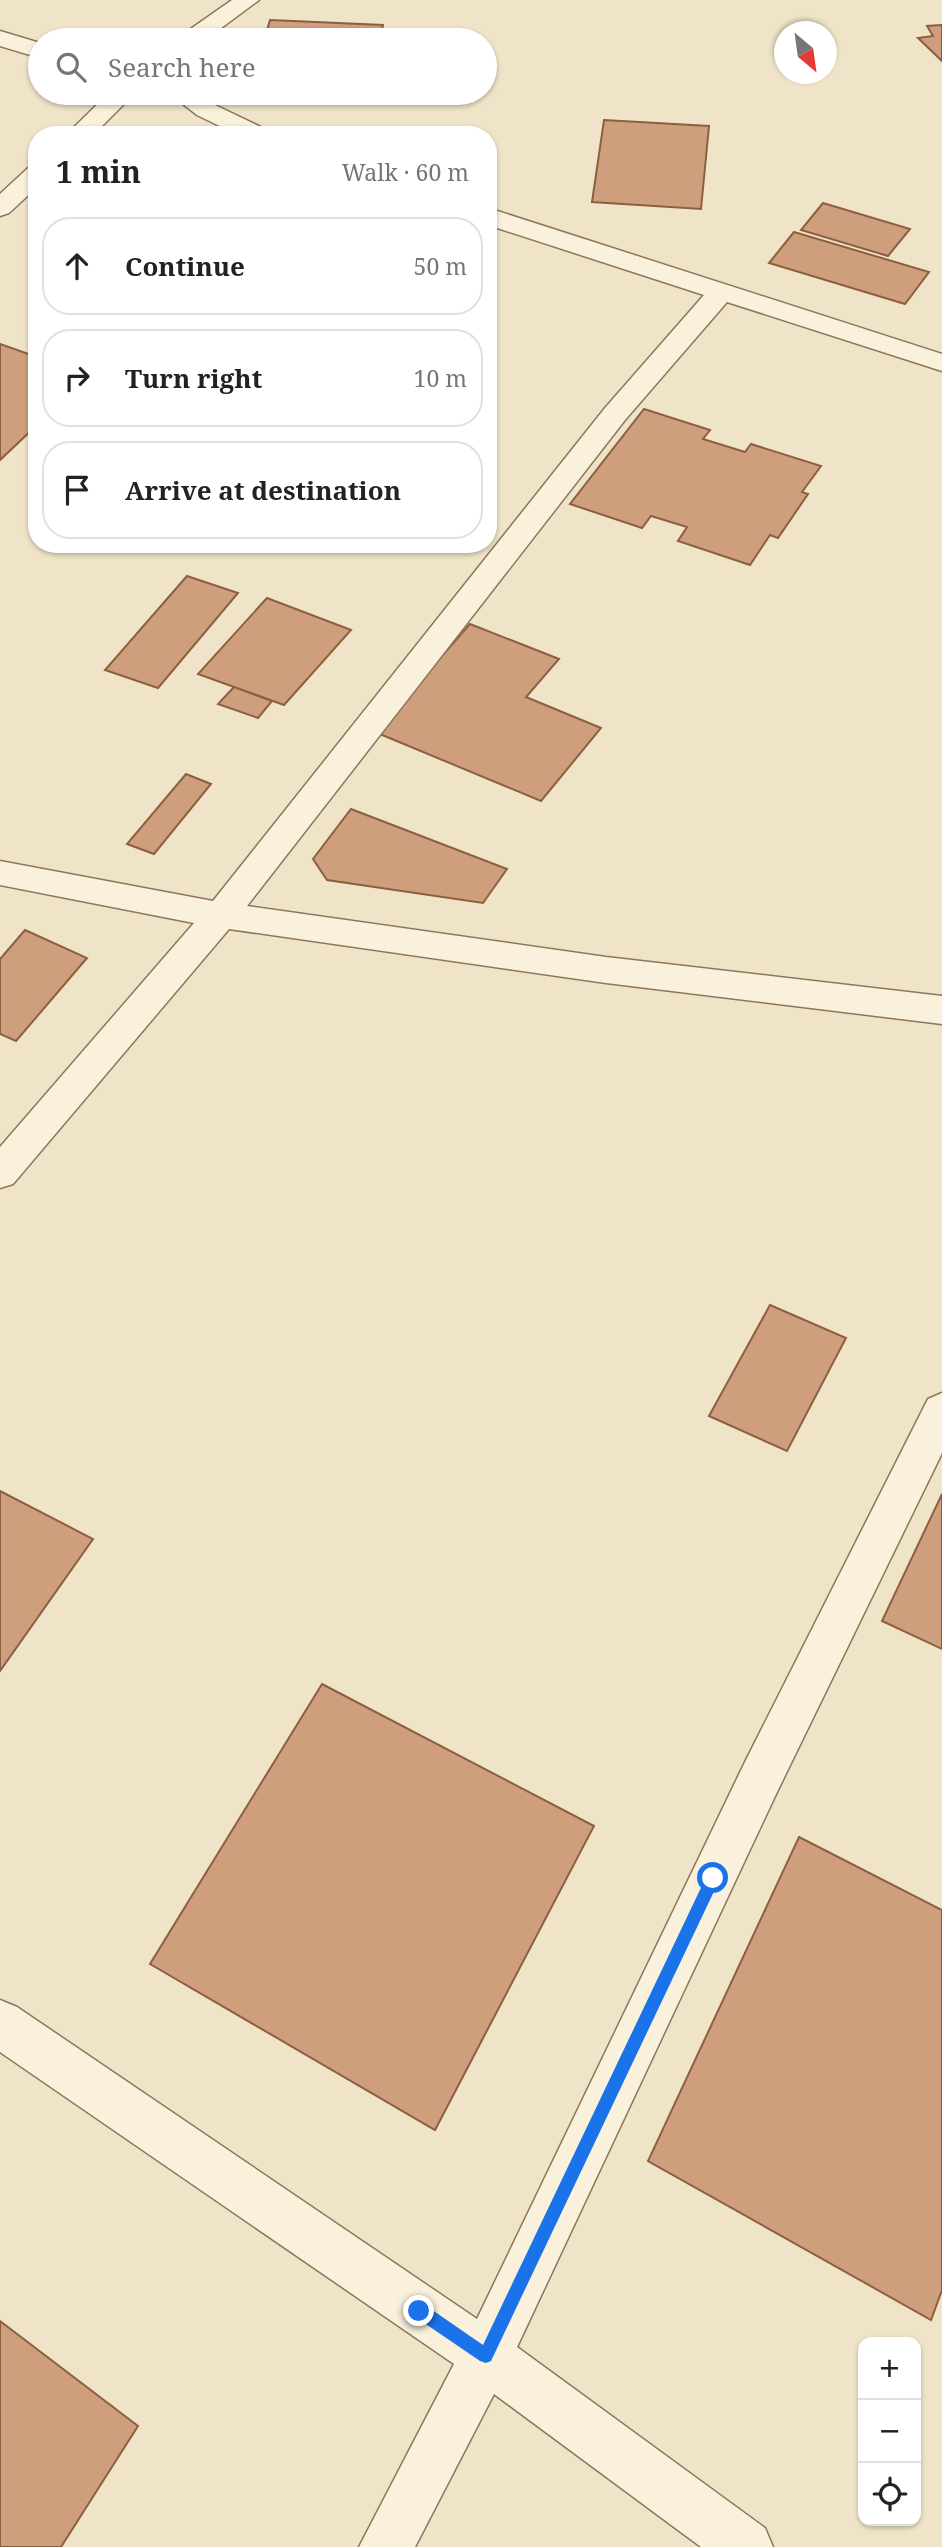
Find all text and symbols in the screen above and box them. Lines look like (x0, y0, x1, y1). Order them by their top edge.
north arrow (774, 21, 837, 84)
search box (28, 28, 497, 105)
icon: search (52, 48, 90, 86)
text: Search here (108, 49, 256, 85)
text: 1 min (56, 151, 141, 192)
text: Walk · 60 m (342, 156, 469, 188)
icon: ahead (58, 247, 96, 285)
text: Continue (125, 248, 245, 284)
text: 50 m (414, 250, 467, 282)
icon: right (58, 359, 96, 397)
text: Turn right (125, 360, 262, 396)
text: 10 m (414, 362, 467, 394)
icon: arrive (58, 471, 96, 509)
text: Arrive at destination (125, 472, 401, 508)
route start (697, 1862, 728, 1893)
route end (403, 2295, 434, 2326)
map controls (858, 2337, 921, 2526)
button: + (858, 2337, 921, 2400)
button: − (858, 2400, 921, 2463)
button: locate (858, 2463, 921, 2526)

